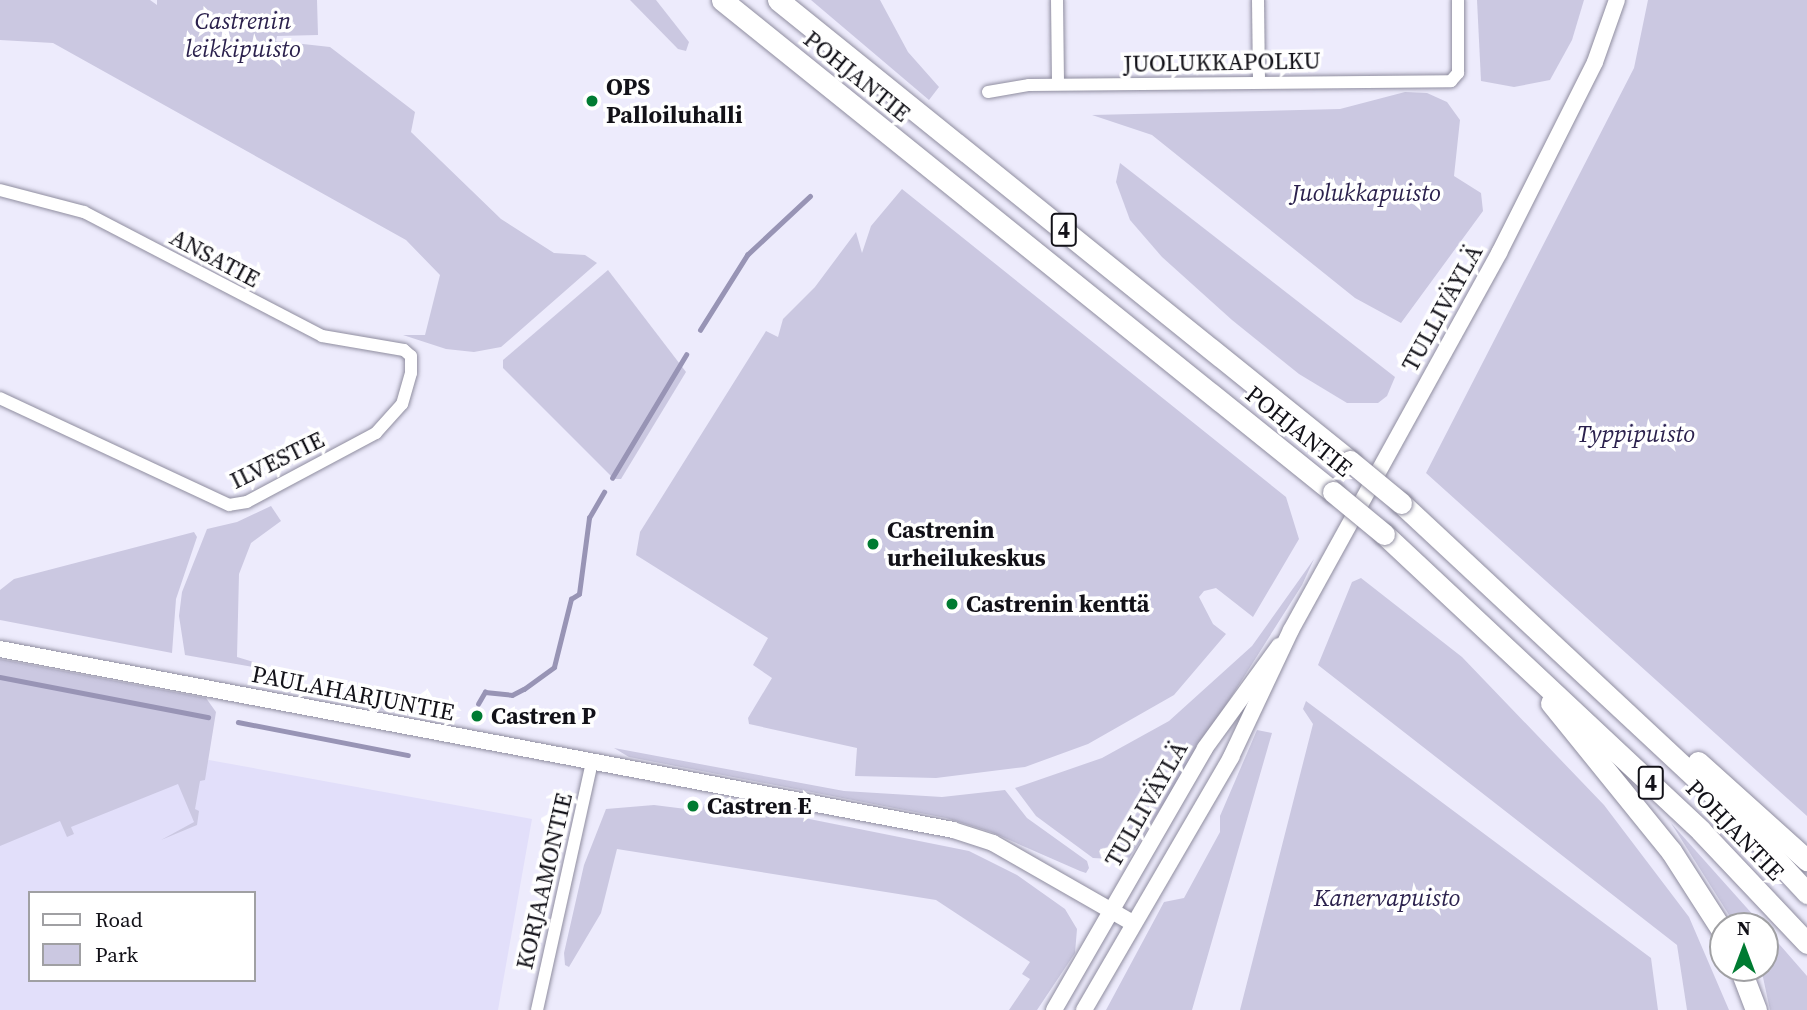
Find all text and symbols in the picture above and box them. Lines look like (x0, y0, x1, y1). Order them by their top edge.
park label: Castrenin leikkipuisto (185, 7, 301, 63)
street label: POHJANTIE (798, 24, 916, 128)
street label: JUOLUKKAPOLKU (1123, 46, 1321, 78)
place label: OPS Palloiluhalli (606, 73, 742, 129)
marker: OPS Palloiluhalli (584, 93, 600, 109)
park label: Juolukkapuisto (1291, 179, 1441, 207)
road number: 4 (1050, 210, 1078, 249)
street label: ANSATIE (165, 222, 265, 294)
street label: TULLIVÄYLÄ (1395, 240, 1489, 376)
street label: POHJANTIE (1240, 379, 1358, 483)
park label: Typpipuisto (1577, 420, 1695, 448)
street label: ILVESTIE (225, 425, 329, 495)
place label: Castrenin urheilukeskus (887, 516, 1046, 572)
marker: Castrenin urheilukeskus (865, 536, 881, 552)
place label: Castrenin kenttä (966, 590, 1150, 618)
marker: Castrenin kenttä (944, 596, 960, 612)
street label: PAULAHARJUNTIE (249, 659, 457, 727)
place label: Castren P (491, 702, 596, 730)
marker: Castren P (469, 708, 485, 724)
street label: TULLIVÄYLÄ (1098, 736, 1194, 872)
road number: 4 (1637, 764, 1665, 803)
street label: POHJANTIE (1680, 774, 1790, 886)
street label: KORJAAMONTIE (510, 790, 578, 972)
place label: Castren E (707, 792, 812, 820)
marker: Castren E (685, 798, 701, 814)
park label: Kanervapuisto (1314, 884, 1460, 912)
legend (28, 891, 256, 982)
text: Road (95, 905, 143, 934)
north arrow (1709, 912, 1779, 982)
text: N (1737, 915, 1751, 941)
text: Park (95, 940, 138, 969)

